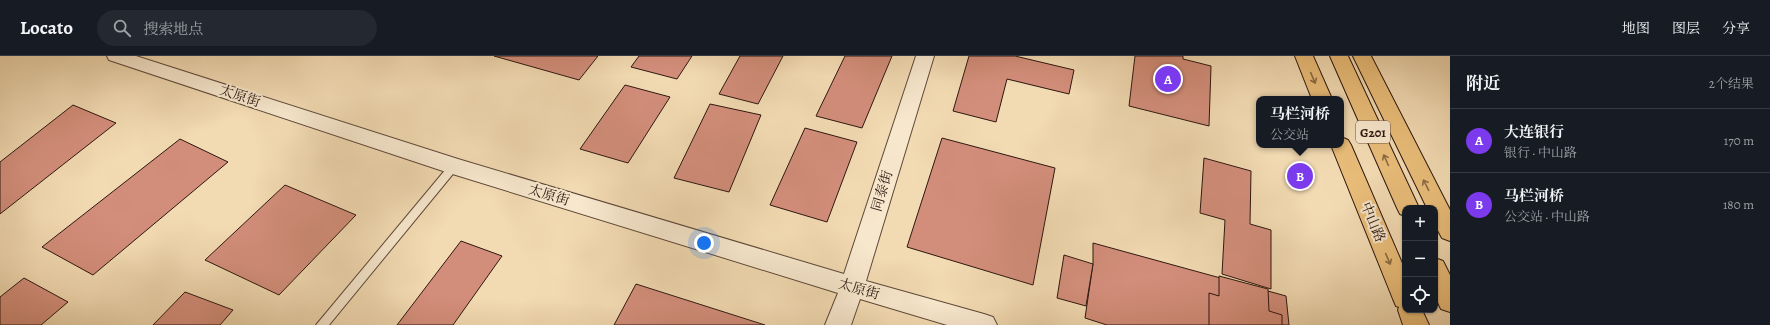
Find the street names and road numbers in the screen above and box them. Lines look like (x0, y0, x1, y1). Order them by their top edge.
street label: 太原街 (217, 80, 263, 112)
road number: G201 (1356, 121, 1390, 143)
street label: 同泰街 (867, 168, 897, 214)
street label: 太原街 (526, 180, 572, 210)
street label: 中山路 (1356, 199, 1390, 245)
street label: 太原街 (836, 274, 882, 304)

